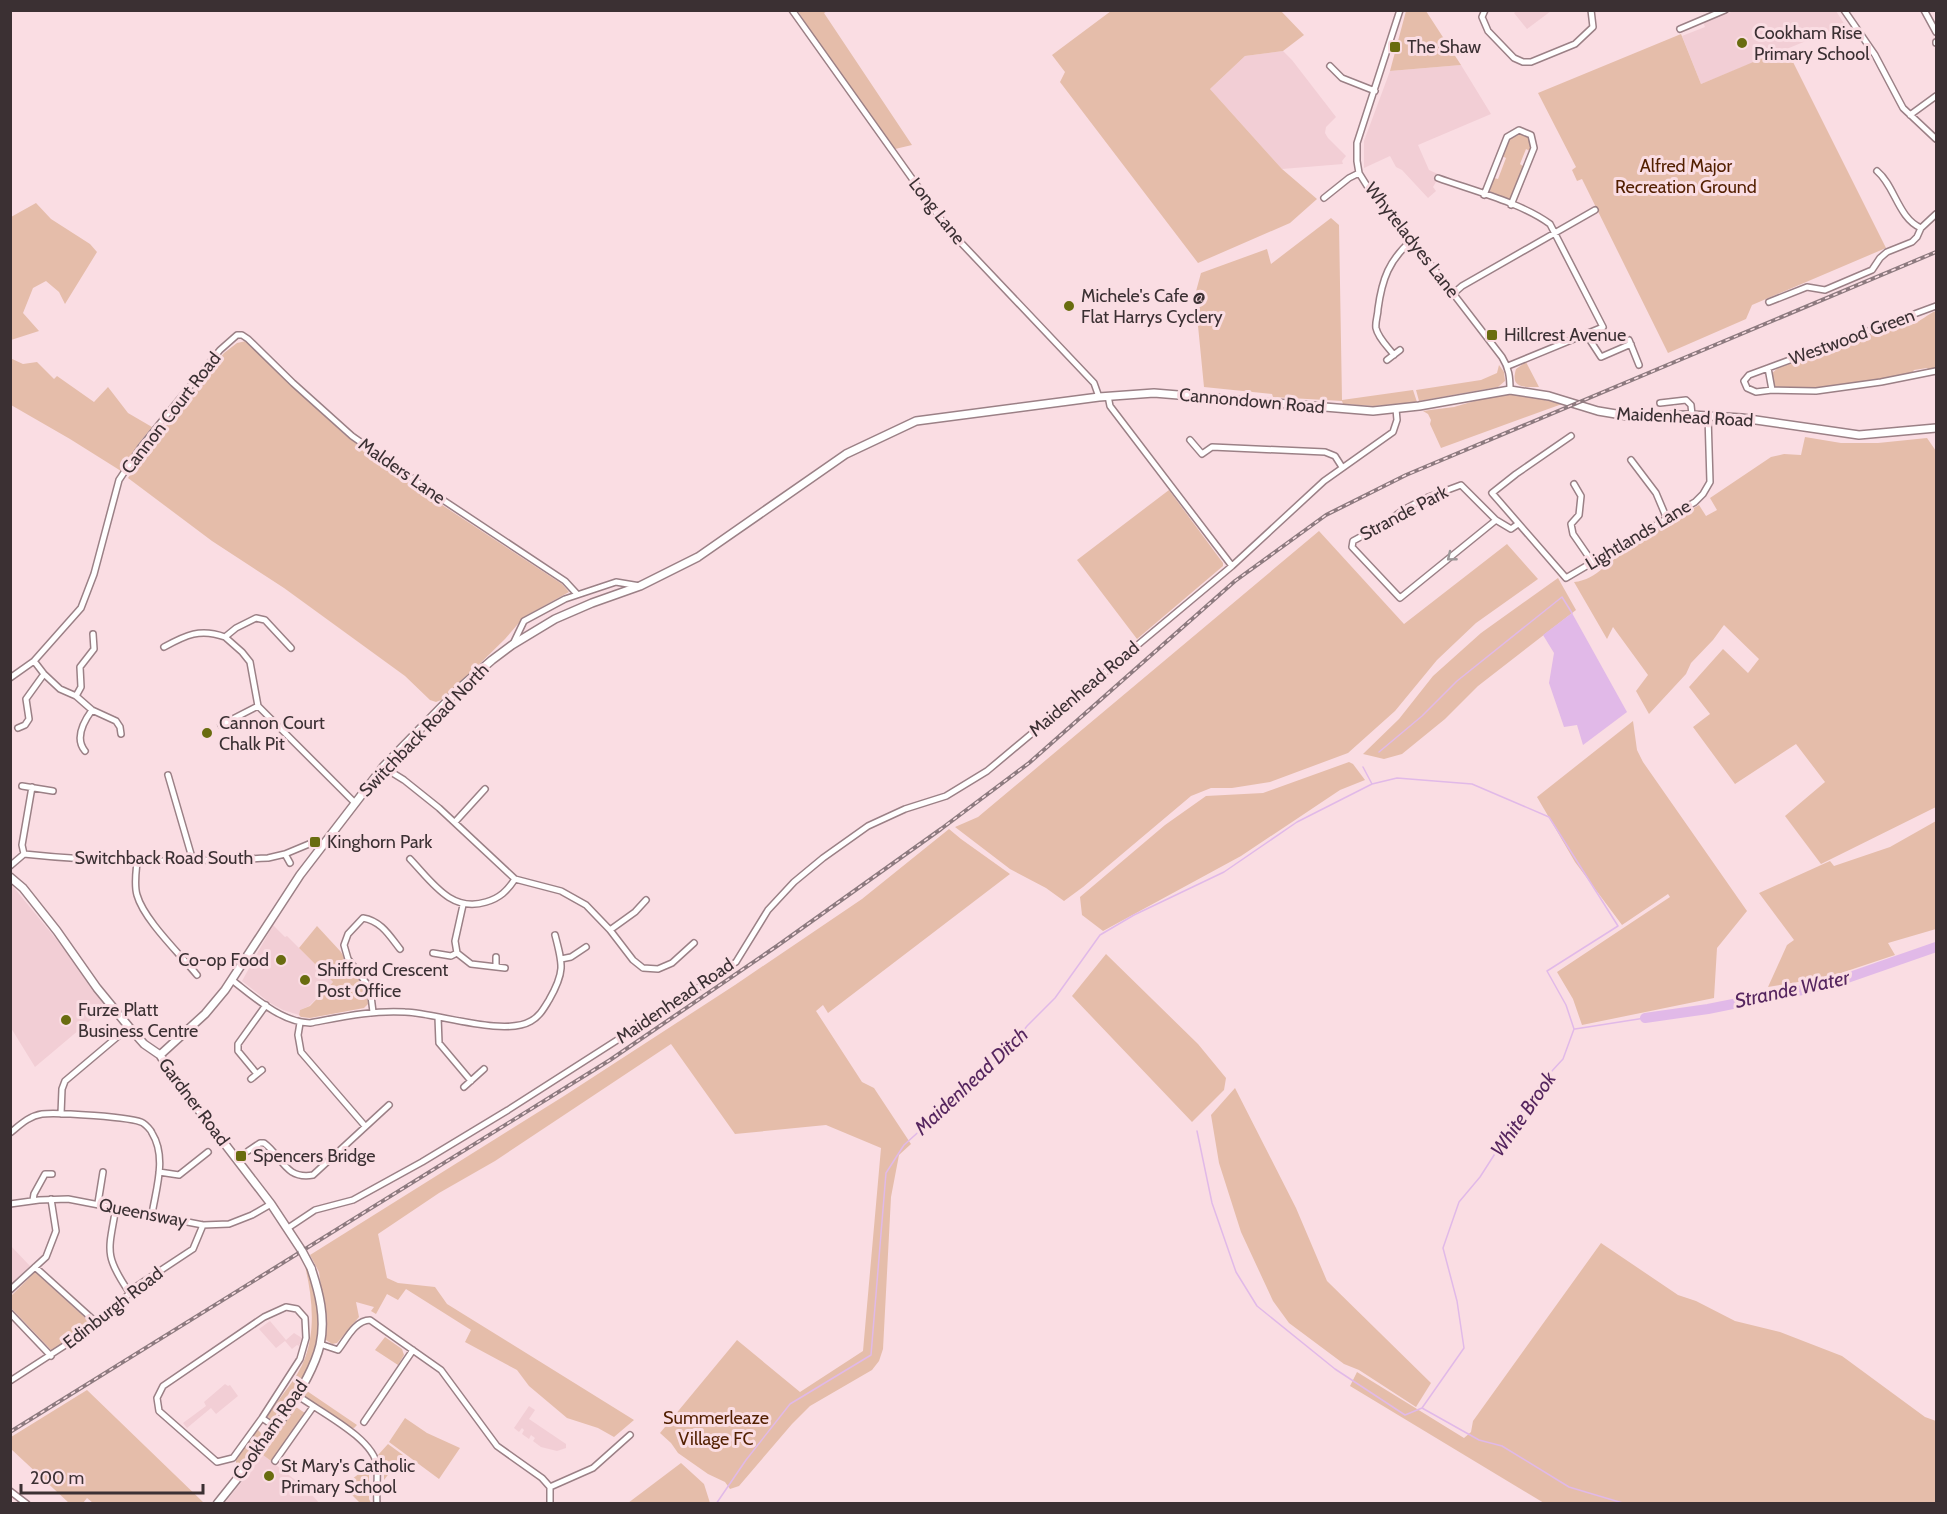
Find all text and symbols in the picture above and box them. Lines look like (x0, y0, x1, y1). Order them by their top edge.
place label: Cookham Rise Primary School (1754, 22, 1870, 65)
place label: The Shaw (1407, 36, 1481, 58)
marker: Cookham Rise Primary School (1735, 36, 1749, 50)
marker: The Shaw (1388, 40, 1402, 54)
park label: Alfred Major Recreation Ground (1615, 155, 1757, 198)
street label: Long Lane (904, 173, 970, 249)
street label: Whyteladyes Lane (1360, 178, 1464, 302)
place label: Michele's Cafe @ Flat Harrys Cyclery (1081, 285, 1223, 328)
marker: Michele's Cafe @ Flat Harrys Cyclery (1062, 299, 1076, 313)
street label: Westwood Green (1786, 304, 1918, 370)
place label: Hillcrest Avenue (1504, 324, 1626, 346)
marker: Hillcrest Avenue (1485, 328, 1499, 342)
street label: Cannon Court Road (116, 348, 226, 478)
street label: Cannondown Road (1178, 384, 1326, 418)
street label: Maidenhead Road (1616, 402, 1754, 432)
street label: Malders Lane (354, 433, 450, 509)
street label: Strande Park (1356, 480, 1452, 545)
street label: Lightlands Lane (1581, 495, 1695, 575)
one-way arrow (1446, 549, 1457, 560)
street label: Maidenhead Road (1024, 637, 1144, 741)
street label: Switchback Road North (355, 659, 493, 801)
place label: Cannon Court Chalk Pit (219, 712, 325, 755)
marker: Cannon Court Chalk Pit (200, 726, 214, 740)
place label: Kinghorn Park (327, 831, 433, 853)
marker: Kinghorn Park (308, 835, 322, 849)
street label: Switchback Road South (75, 847, 253, 869)
place label: Co-op Food (178, 949, 269, 971)
marker: Co-op Food (274, 953, 288, 967)
street label: Maidenhead Road (612, 954, 738, 1048)
place label: Shifford Crescent Post Office (317, 959, 448, 1002)
water label: Strande Water (1732, 965, 1852, 1013)
marker: Shifford Crescent Post Office (298, 973, 312, 987)
place label: Furze Platt Business Centre (78, 999, 198, 1042)
marker: Furze Platt Business Centre (59, 1013, 73, 1027)
water label: Maidenhead Ditch (909, 1022, 1033, 1140)
street label: Gardner Road (154, 1054, 234, 1150)
water label: White Brook (1485, 1066, 1562, 1161)
place label: Spencers Bridge (253, 1145, 375, 1167)
marker: Spencers Bridge (234, 1149, 248, 1163)
street label: Queensway (97, 1194, 189, 1232)
street label: Edinburgh Road (59, 1262, 167, 1354)
street label: Cookham Road (228, 1376, 312, 1484)
park label: Summerleaze Village FC (663, 1407, 769, 1450)
place label: St Mary's Catholic Primary School (281, 1455, 415, 1498)
scale bar (21, 1457, 202, 1495)
text: 200 m (30, 1467, 84, 1489)
marker: St Mary's Catholic Primary School (262, 1469, 276, 1483)

